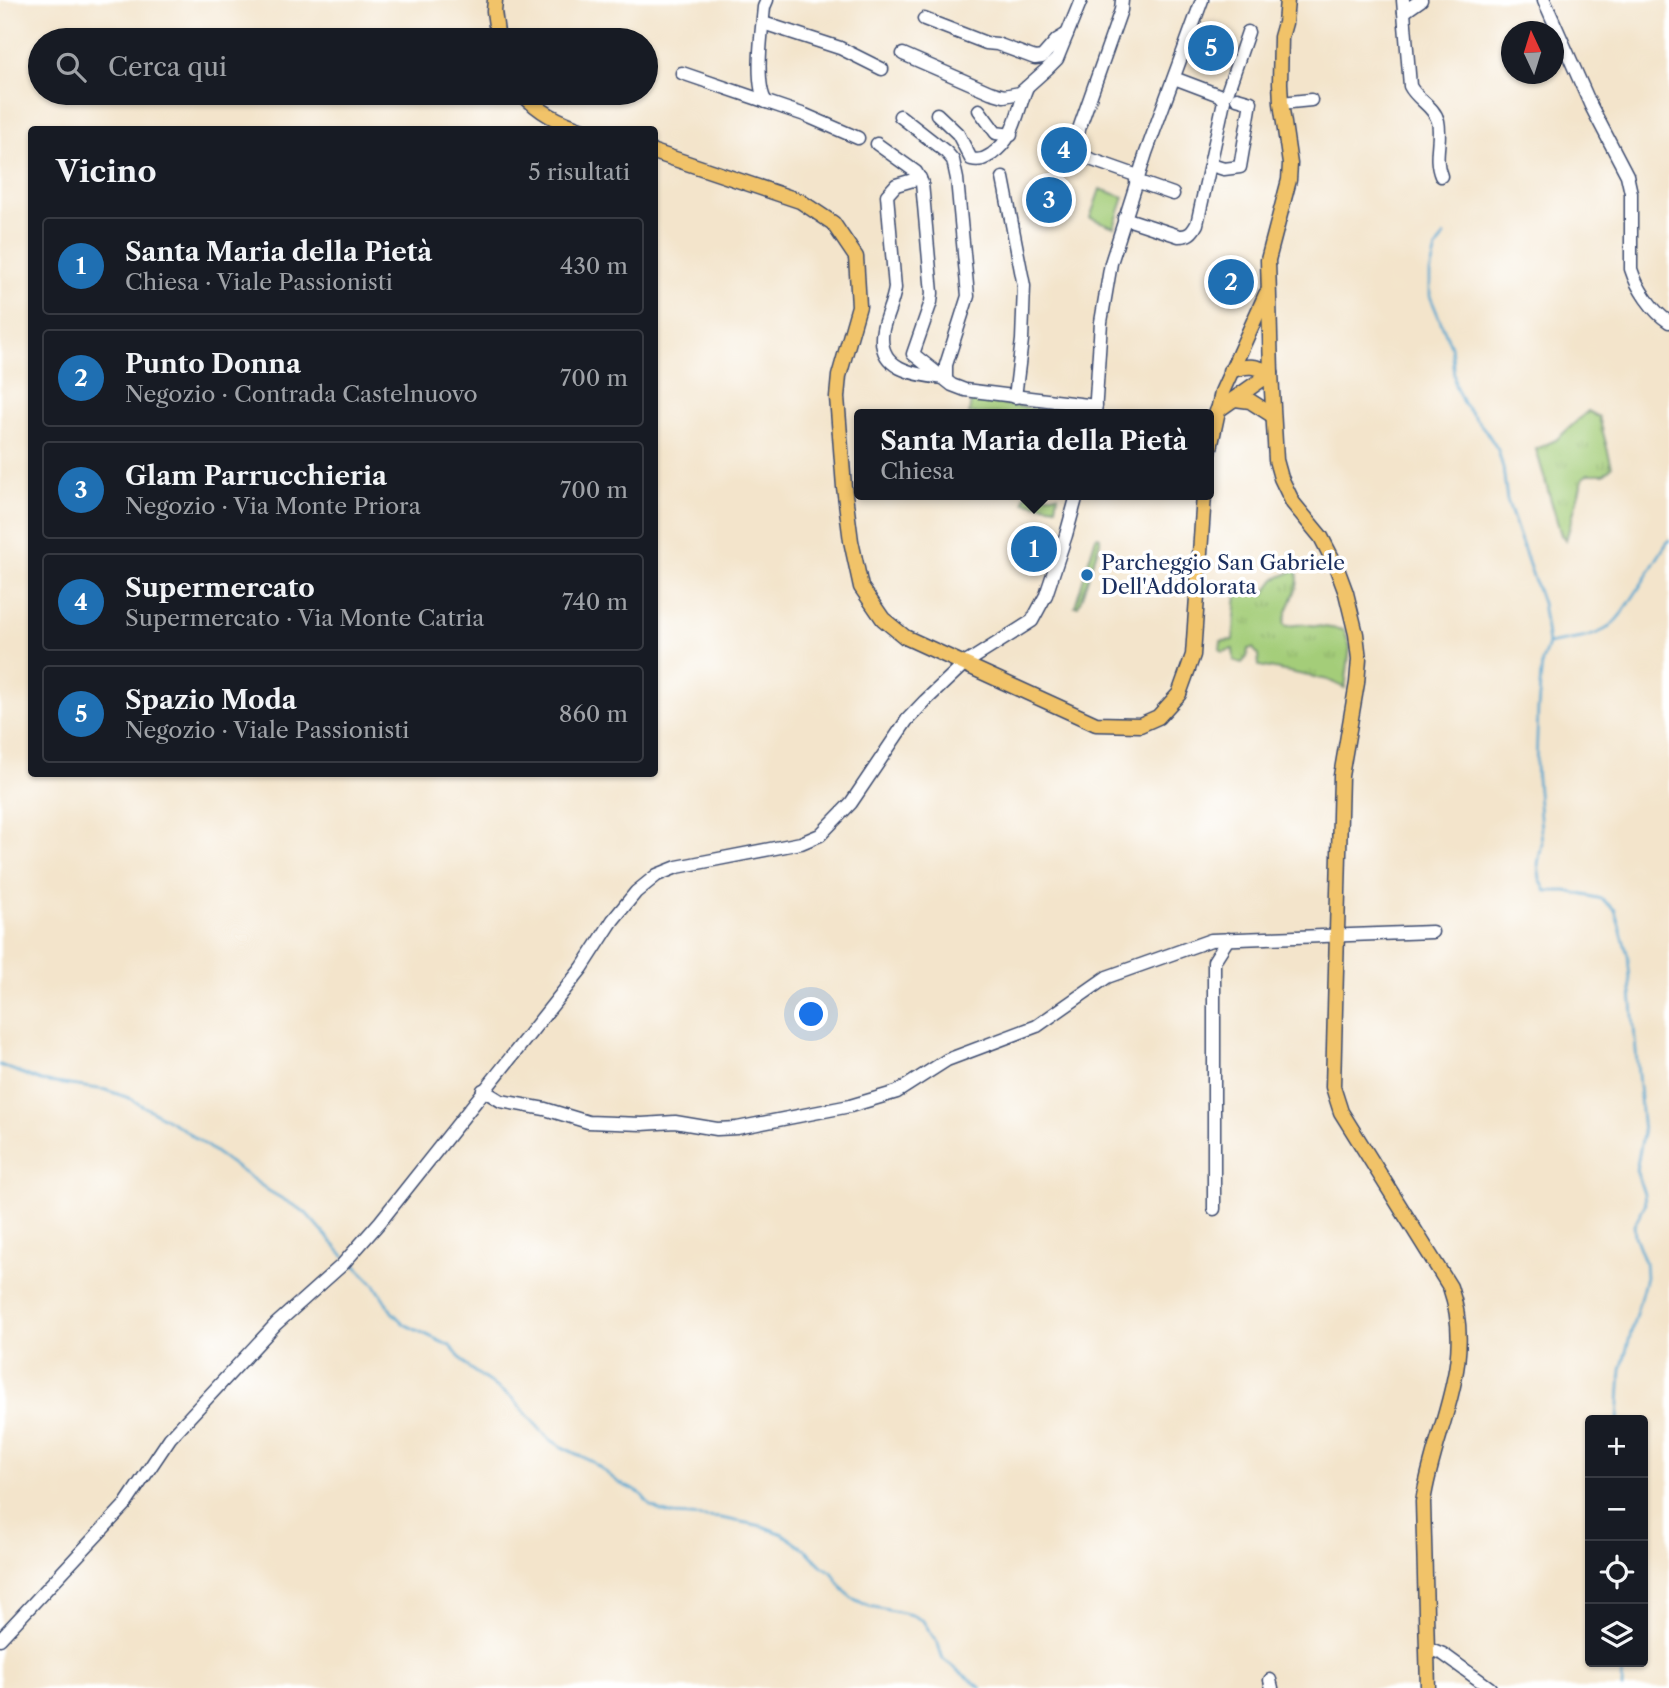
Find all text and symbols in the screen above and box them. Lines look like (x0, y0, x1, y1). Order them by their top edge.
north arrow (1501, 21, 1564, 84)
pin: 5 (1188, 22, 1234, 74)
search box (28, 28, 658, 105)
icon: search (52, 48, 90, 86)
text: Cerca qui (108, 51, 227, 83)
pin: 4 (1041, 124, 1087, 176)
text: Vicino (56, 153, 156, 190)
text: 5 risultati (528, 158, 630, 186)
pin: 3 (1026, 174, 1072, 226)
text: Santa Maria della Pietà (125, 236, 432, 268)
text: 1 (76, 252, 86, 280)
text: 430 m (560, 252, 628, 280)
pin: 2 (1208, 256, 1254, 308)
text: Chiesa · Viale Passionisti (125, 268, 393, 296)
text: Punto Donna (125, 348, 301, 380)
text: 2 (74, 364, 88, 392)
text: 700 m (560, 364, 628, 392)
text: Negozio · Contrada Castelnuovo (125, 380, 478, 408)
popup (854, 409, 1214, 500)
text: Santa Maria della Pietà (880, 425, 1188, 457)
text: Chiesa (880, 457, 955, 485)
text: Glam Parrucchieria (125, 460, 387, 492)
text: 3 (75, 476, 88, 504)
text: 700 m (560, 476, 628, 504)
text: Negozio · Via Monte Priora (125, 492, 421, 520)
pin: 1 (1011, 523, 1057, 575)
place label: Parcheggio San Gabriele Dell'Addolorata (1101, 550, 1345, 599)
marker: Parcheggio San Gabriele Dell'Addolorata (1079, 567, 1095, 583)
text: Supermercato (125, 572, 315, 604)
text: 4 (74, 588, 88, 616)
text: 740 m (562, 588, 628, 616)
text: Supermercato · Via Monte Catria (125, 604, 484, 632)
text: Spazio Moda (125, 684, 297, 716)
text: 5 (75, 700, 87, 728)
text: 860 m (559, 700, 628, 728)
text: Negozio · Viale Passionisti (125, 716, 409, 744)
your location (794, 997, 828, 1031)
map controls (1585, 1415, 1648, 1667)
button: + (1585, 1415, 1648, 1478)
button: − (1585, 1478, 1648, 1541)
button: locate (1585, 1541, 1648, 1604)
button: layers (1585, 1604, 1648, 1667)

